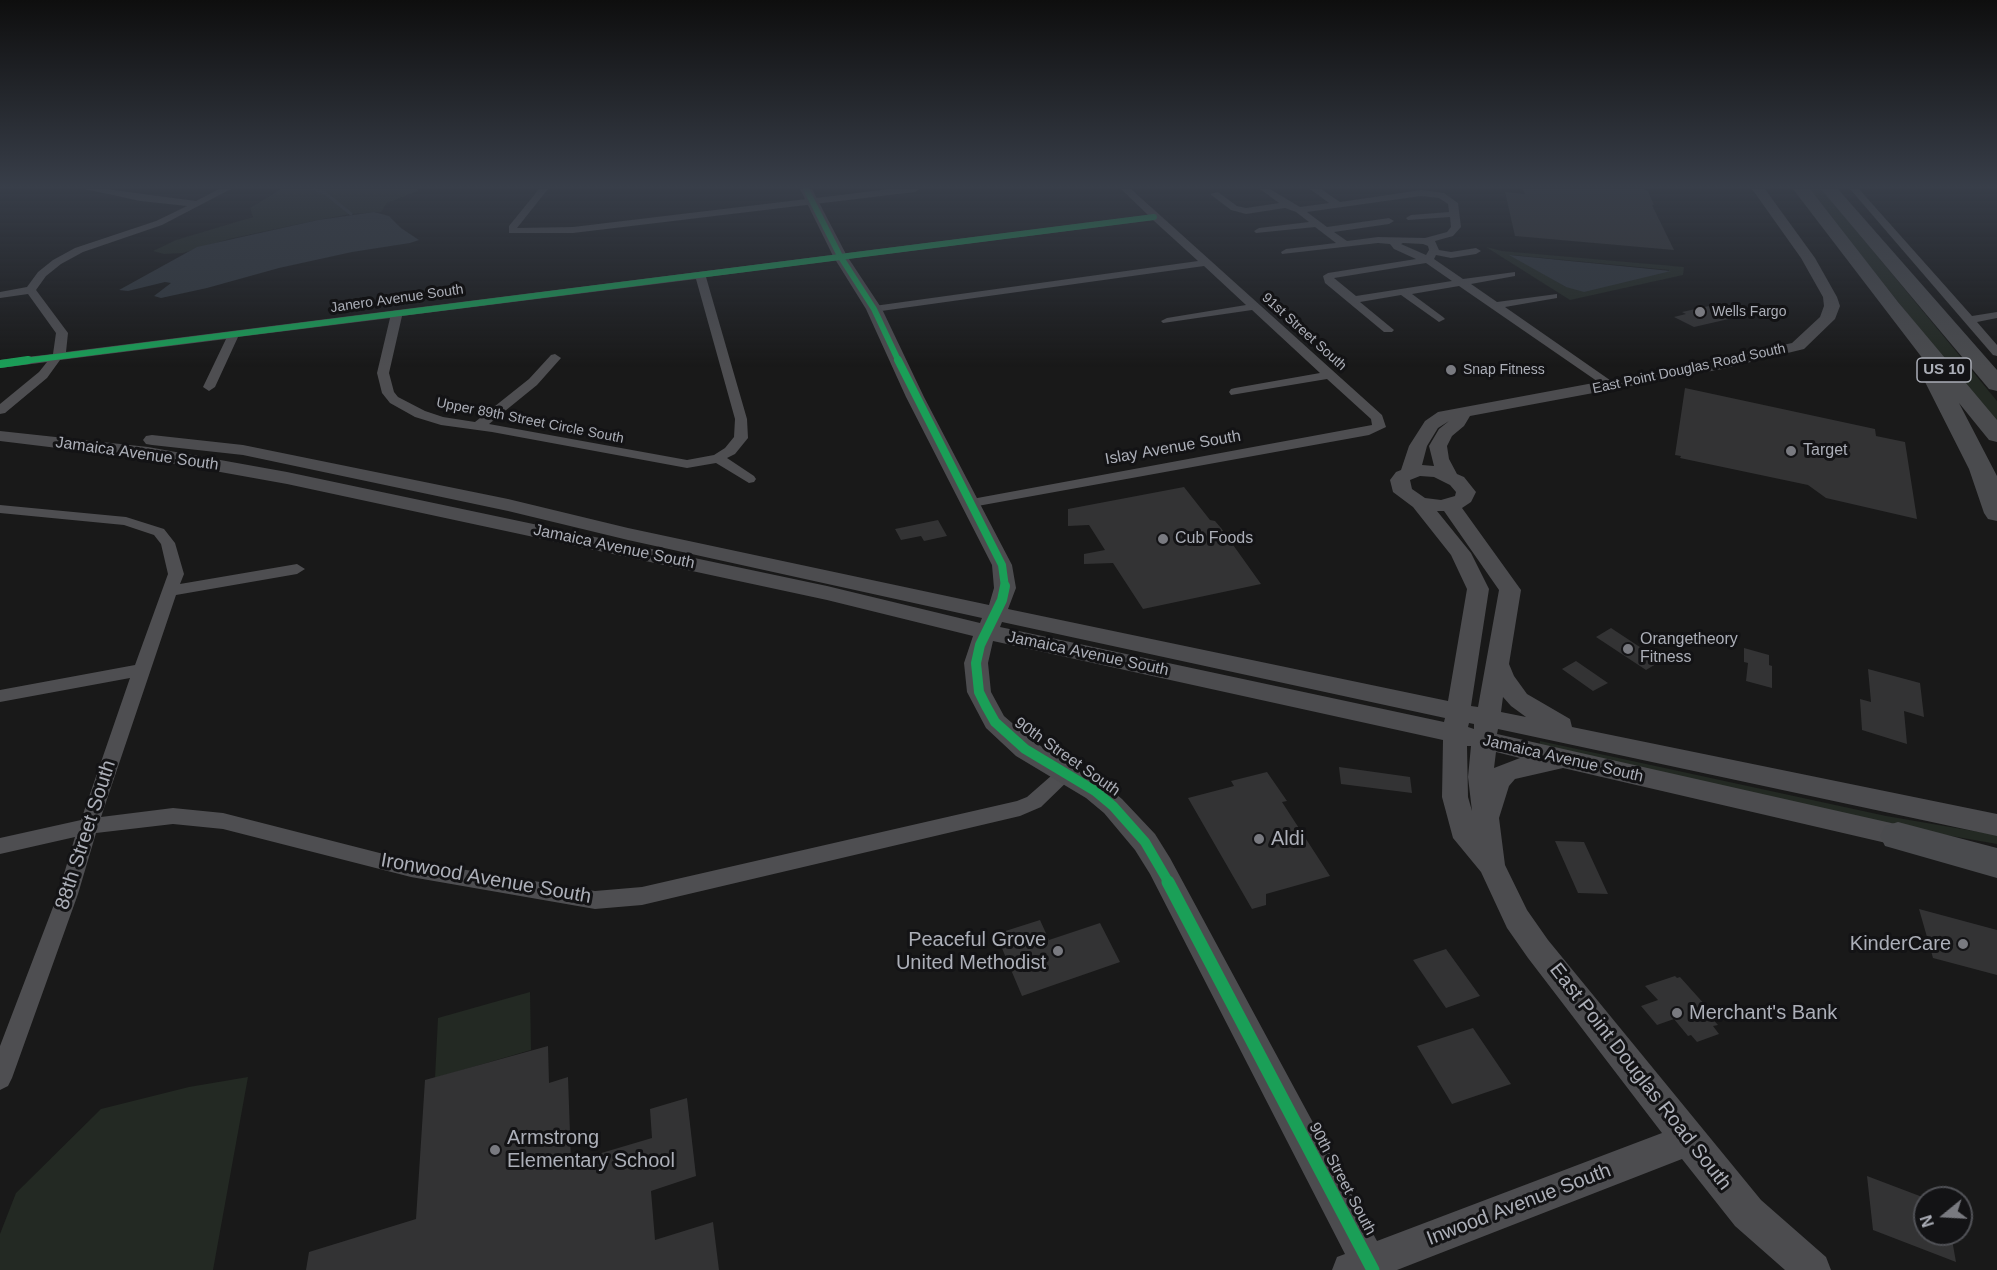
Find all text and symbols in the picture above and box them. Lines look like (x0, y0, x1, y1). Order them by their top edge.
street label: Janero Avenue South (329, 281, 465, 317)
street label: 91st Street South (1258, 290, 1350, 374)
place label: Wells Fargo (1712, 304, 1786, 320)
marker: Wells Fargo (1693, 305, 1707, 319)
street label: East Point Douglas Road South (1591, 340, 1787, 398)
road number: US 10 (1917, 358, 1971, 382)
place label: Snap Fitness (1463, 362, 1545, 378)
marker: Snap Fitness (1444, 363, 1458, 377)
street label: Upper 89th Street Circle South (435, 395, 625, 447)
street label: Islay Avenue South (1104, 427, 1242, 469)
street label: Jamaica Avenue South (54, 433, 220, 475)
place label: Target (1803, 441, 1847, 461)
marker: Target (1784, 444, 1798, 458)
street label: Jamaica Avenue South (532, 521, 696, 573)
place label: Cub Foods (1175, 529, 1253, 549)
marker: Cub Foods (1156, 532, 1170, 546)
street label: Jamaica Avenue South (1006, 628, 1170, 680)
place label: Orangetheory Fitness (1640, 630, 1738, 668)
marker: Orangetheory Fitness (1621, 642, 1635, 656)
street label: 90th Street South (1010, 713, 1124, 801)
street label: Jamaica Avenue South (1481, 731, 1645, 787)
street label: 88th Street South (51, 757, 121, 913)
place label: Aldi (1271, 827, 1304, 851)
marker: Aldi (1252, 832, 1266, 846)
street label: Ironwood Avenue South (379, 849, 593, 909)
place label: Peaceful Grove United Methodist (896, 928, 1046, 975)
place label: KinderCare (1850, 932, 1951, 956)
marker: KinderCare (1956, 937, 1970, 951)
marker: Peaceful Grove United Methodist (1051, 944, 1065, 958)
street label: East Point Douglas Road South (1544, 959, 1736, 1195)
place label: Merchant's Bank (1689, 1001, 1837, 1025)
marker: Merchant's Bank (1670, 1006, 1684, 1020)
street label: 90th Street South (1304, 1120, 1380, 1238)
place label: Armstrong Elementary School (507, 1126, 675, 1173)
marker: Armstrong Elementary School (488, 1143, 502, 1157)
street label: Inwood Avenue South (1424, 1159, 1614, 1251)
north arrow (1913, 1186, 1973, 1246)
text: N (1917, 1213, 1937, 1229)

